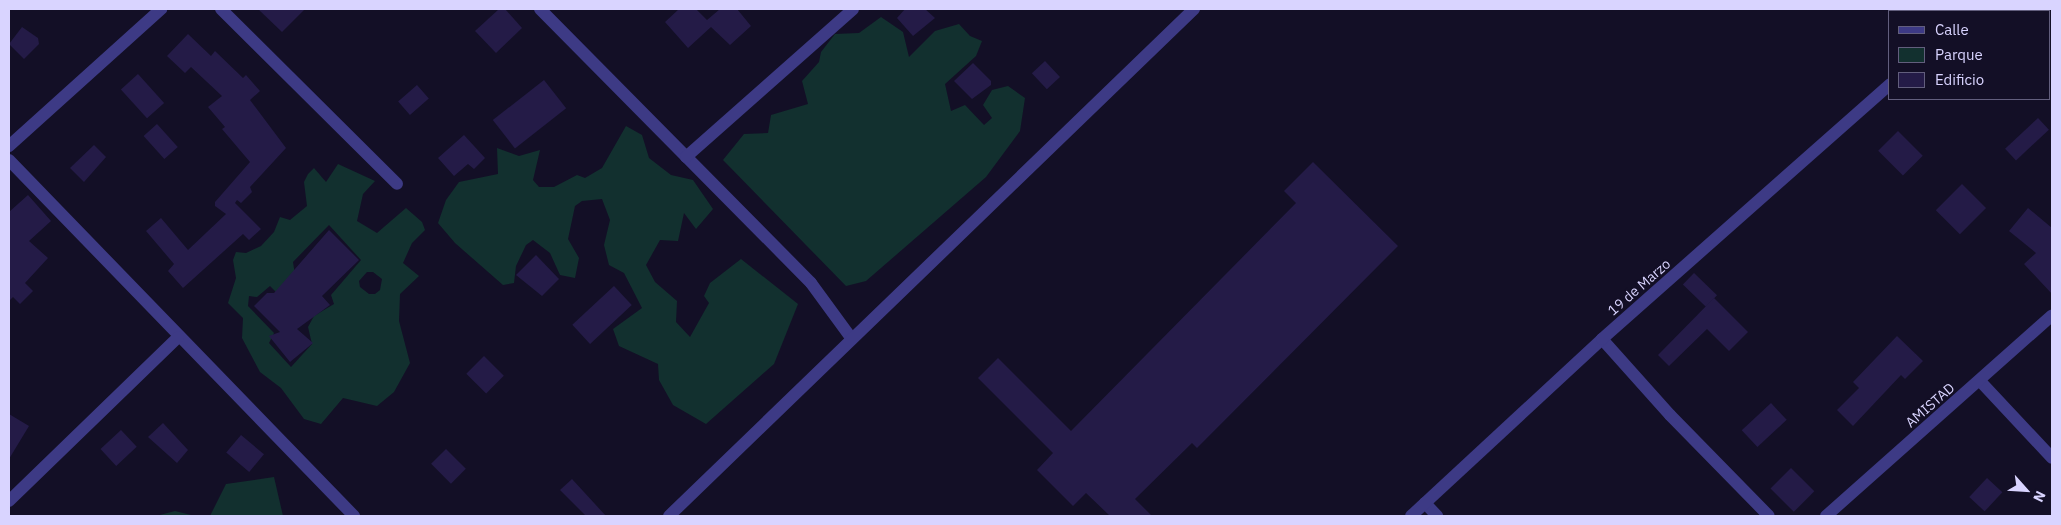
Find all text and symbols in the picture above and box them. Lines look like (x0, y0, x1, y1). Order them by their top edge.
legend (1888, 10, 2051, 100)
text: Calle (1935, 20, 1969, 39)
text: Parque (1935, 45, 1983, 64)
text: Edificio (1935, 70, 1984, 89)
street label: 19 de Marzo (1604, 255, 1674, 319)
street label: AMISTAD (1902, 379, 1958, 431)
north arrow (2001, 465, 2051, 515)
text: N (2029, 488, 2050, 505)

